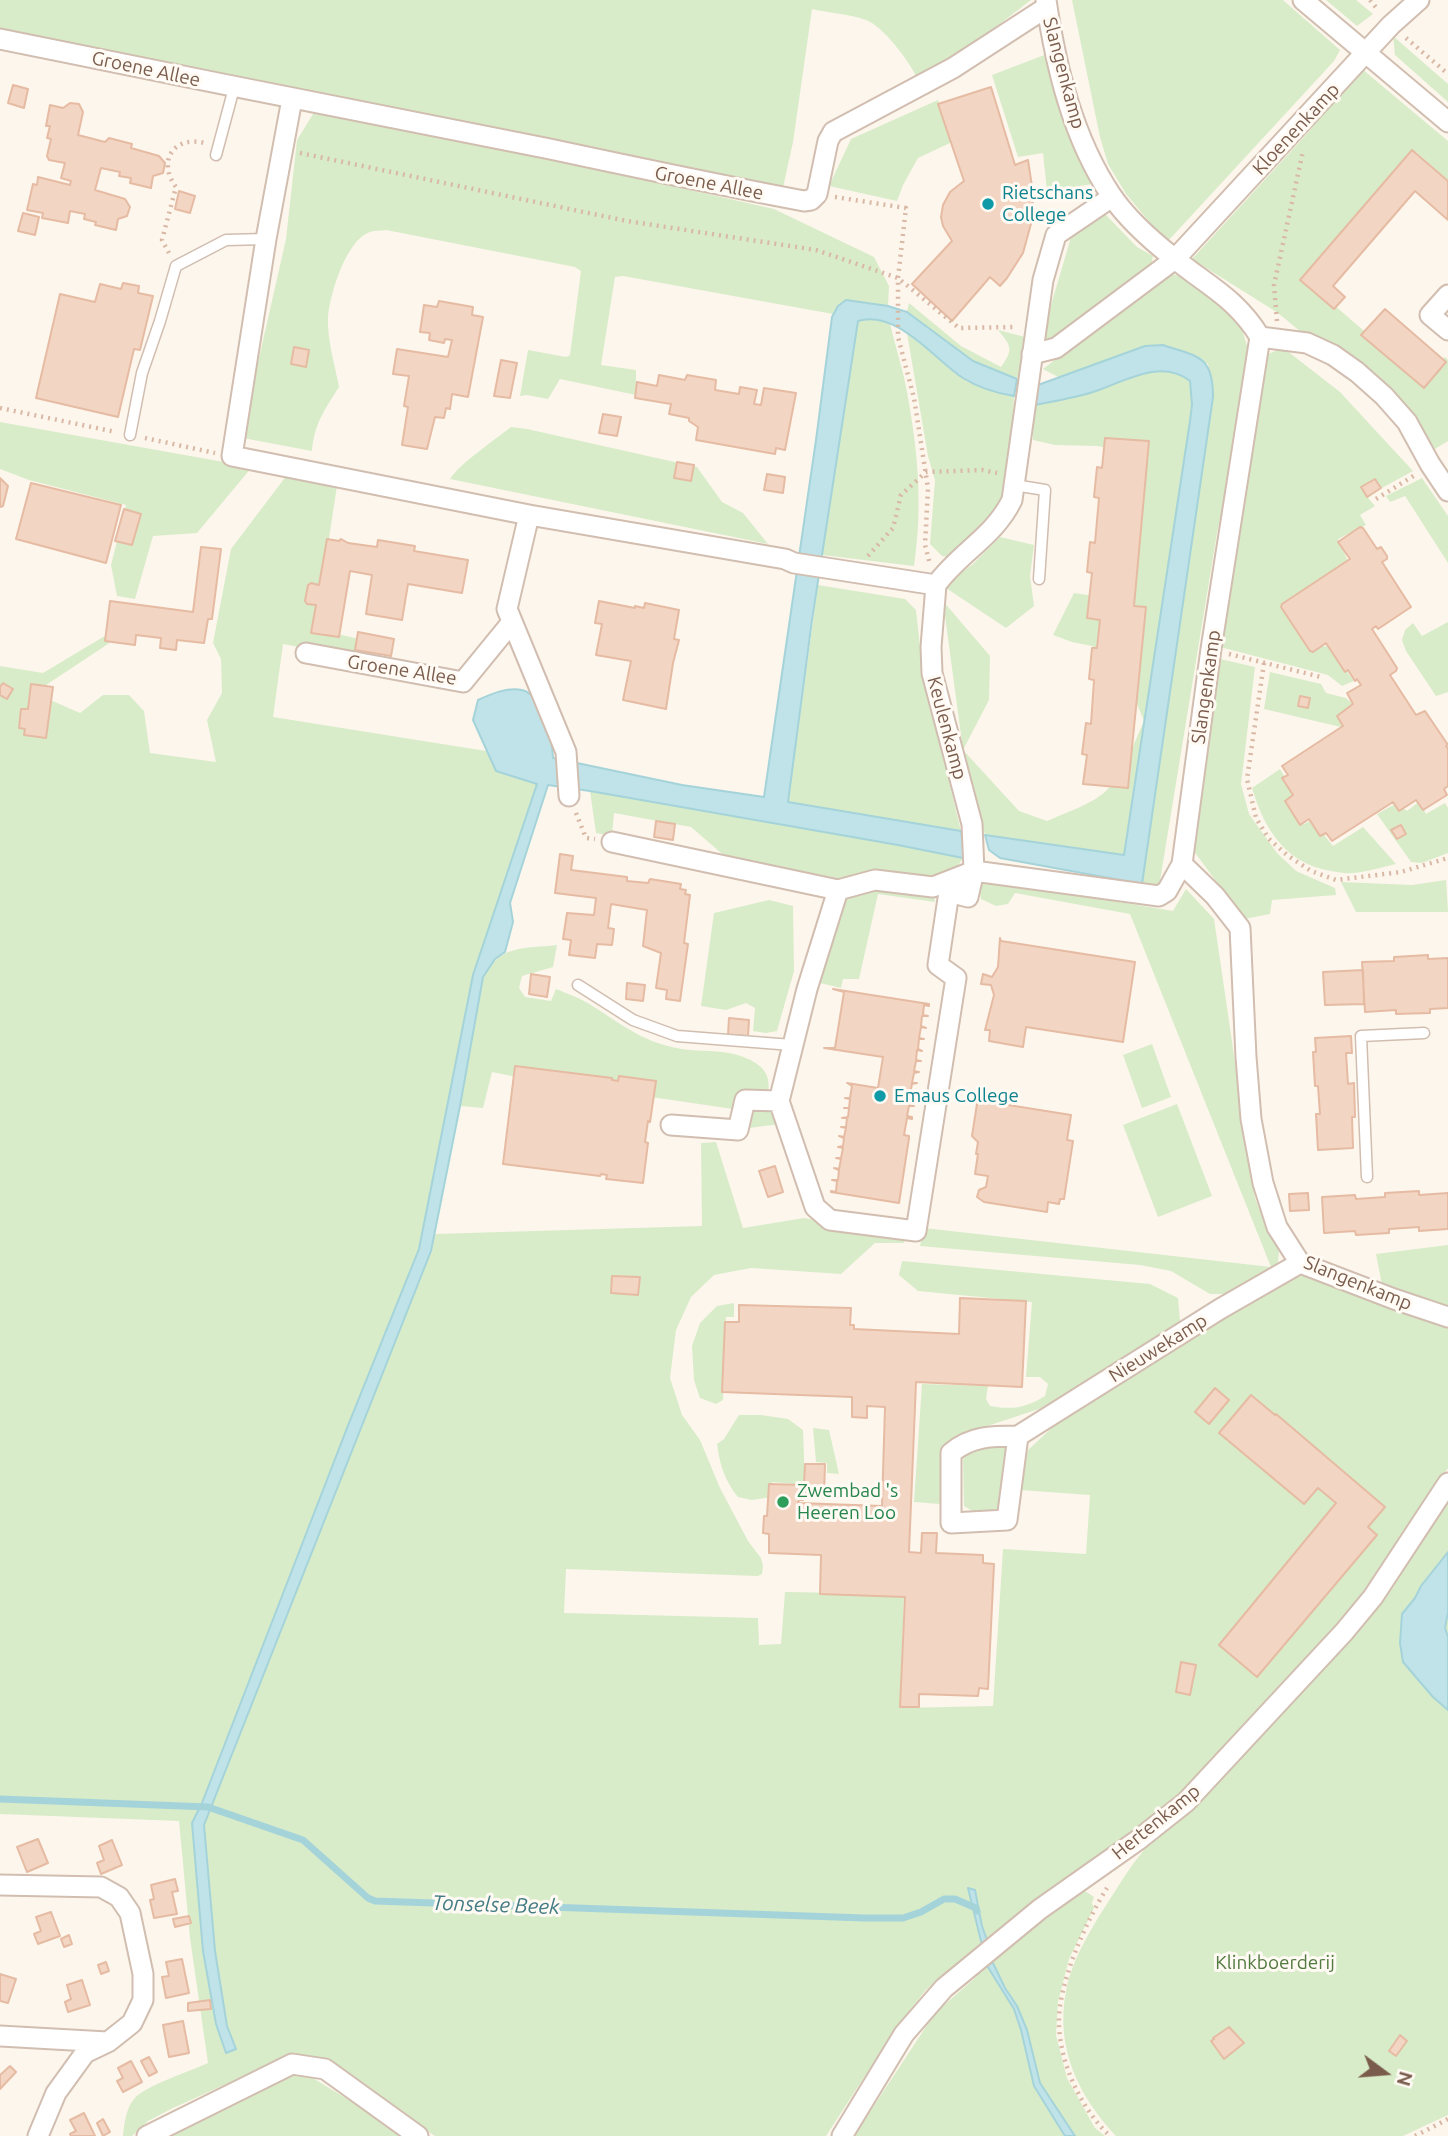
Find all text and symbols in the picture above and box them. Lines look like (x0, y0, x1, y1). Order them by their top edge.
street label: Slangenkamp (1038, 15, 1090, 131)
street label: Groene Allee (90, 46, 202, 92)
street label: Kloenenkamp (1248, 78, 1344, 180)
street label: Groene Allee (653, 161, 765, 205)
place label: Rietschans College (1002, 182, 1093, 226)
marker: Rietschans College (980, 196, 996, 212)
street label: Slangenkamp (1187, 629, 1225, 745)
street label: Groene Allee (346, 650, 458, 690)
street label: Keulenkamp (922, 674, 972, 782)
place label: Emaus College (894, 1085, 1019, 1107)
marker: Emaus College (872, 1088, 888, 1104)
street label: Slangenkamp (1301, 1251, 1415, 1315)
street label: Nieuwekamp (1105, 1309, 1211, 1387)
place label: Zwembad 's Heeren Loo (797, 1480, 898, 1524)
marker: Zwembad 's Heeren Loo (775, 1494, 791, 1510)
street label: Hertenkamp (1107, 1780, 1205, 1864)
water label: Tonselse Beek (432, 1890, 560, 1920)
park label: Klinkboerderij (1215, 1952, 1335, 1974)
north arrow (1350, 2038, 1420, 2108)
text: N (1393, 2069, 1418, 2089)

